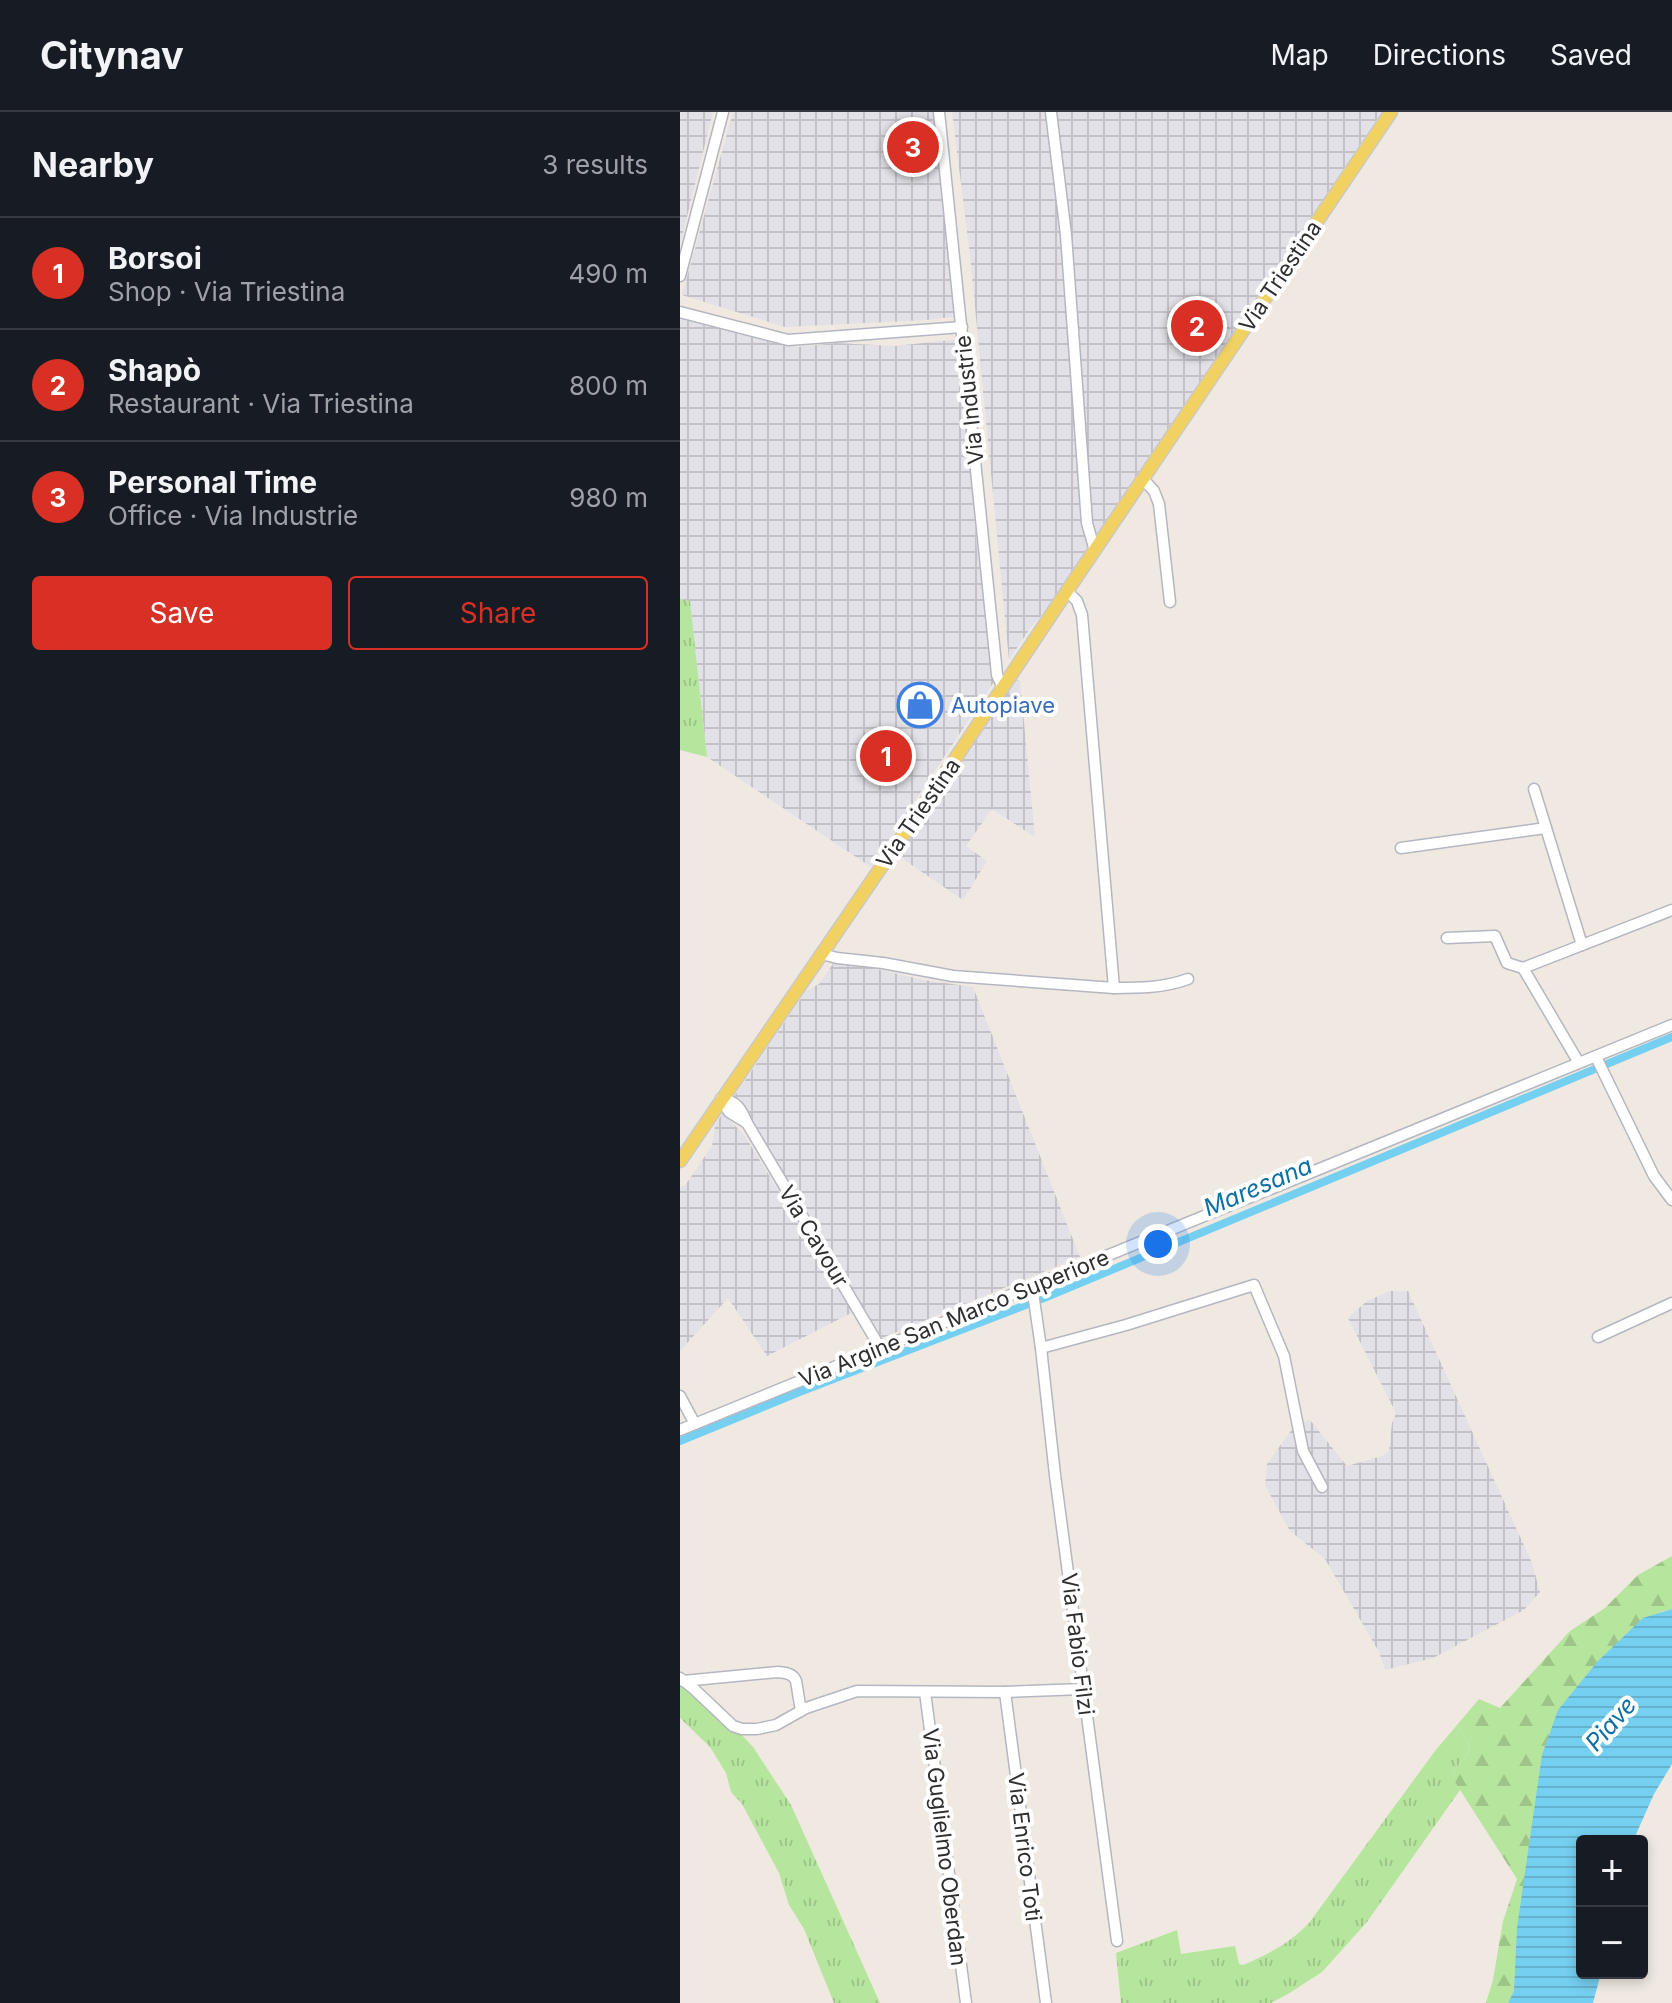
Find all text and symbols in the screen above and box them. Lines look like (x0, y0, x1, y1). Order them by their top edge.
text: Citynav (40, 32, 184, 78)
text: Map (1270, 38, 1329, 72)
text: Directions (1373, 38, 1506, 72)
text: Saved (1550, 38, 1632, 72)
pin: 3 (887, 117, 939, 177)
text: Nearby (32, 144, 154, 185)
text: 3 results (542, 149, 648, 180)
street label: Via Triestina (1233, 216, 1327, 336)
text: Borsoi (108, 240, 202, 276)
text: 1 (52, 258, 64, 289)
text: 490 m (569, 258, 648, 289)
text: Shop · Via Triestina (108, 276, 345, 307)
pin: 2 (1171, 296, 1223, 356)
street label: Via Industrie (949, 334, 989, 466)
text: Shapò (108, 352, 201, 388)
text: 2 (50, 370, 66, 401)
text: 800 m (569, 370, 648, 401)
text: Restaurant · Via Triestina (108, 388, 414, 419)
text: Personal Time (108, 464, 317, 500)
text: 3 (50, 482, 66, 513)
text: 980 m (569, 482, 648, 513)
text: Office · Via Industrie (108, 500, 358, 531)
button: Save (32, 576, 332, 650)
button: Share (348, 576, 648, 650)
shop icon: Autopiave (896, 681, 944, 729)
place label: Autopiave (951, 692, 1055, 718)
pin: 1 (860, 726, 912, 786)
street label: Via Triestina (871, 753, 965, 873)
water label: Maresana (1199, 1151, 1316, 1222)
street label: Via Cavour (774, 1181, 854, 1291)
your location (1138, 1224, 1178, 1264)
street label: Via Argine San Marco Superiore (795, 1244, 1113, 1392)
street label: Via Fabio Filzi (1056, 1571, 1100, 1717)
water label: Piave (1579, 1691, 1642, 1757)
street label: Via Guglielmo Oberdan (918, 1727, 972, 1967)
street label: Via Enrico Toti (1003, 1771, 1047, 1923)
map controls (1576, 1835, 1648, 1979)
button: + (1576, 1835, 1648, 1907)
button: − (1576, 1907, 1648, 1979)

